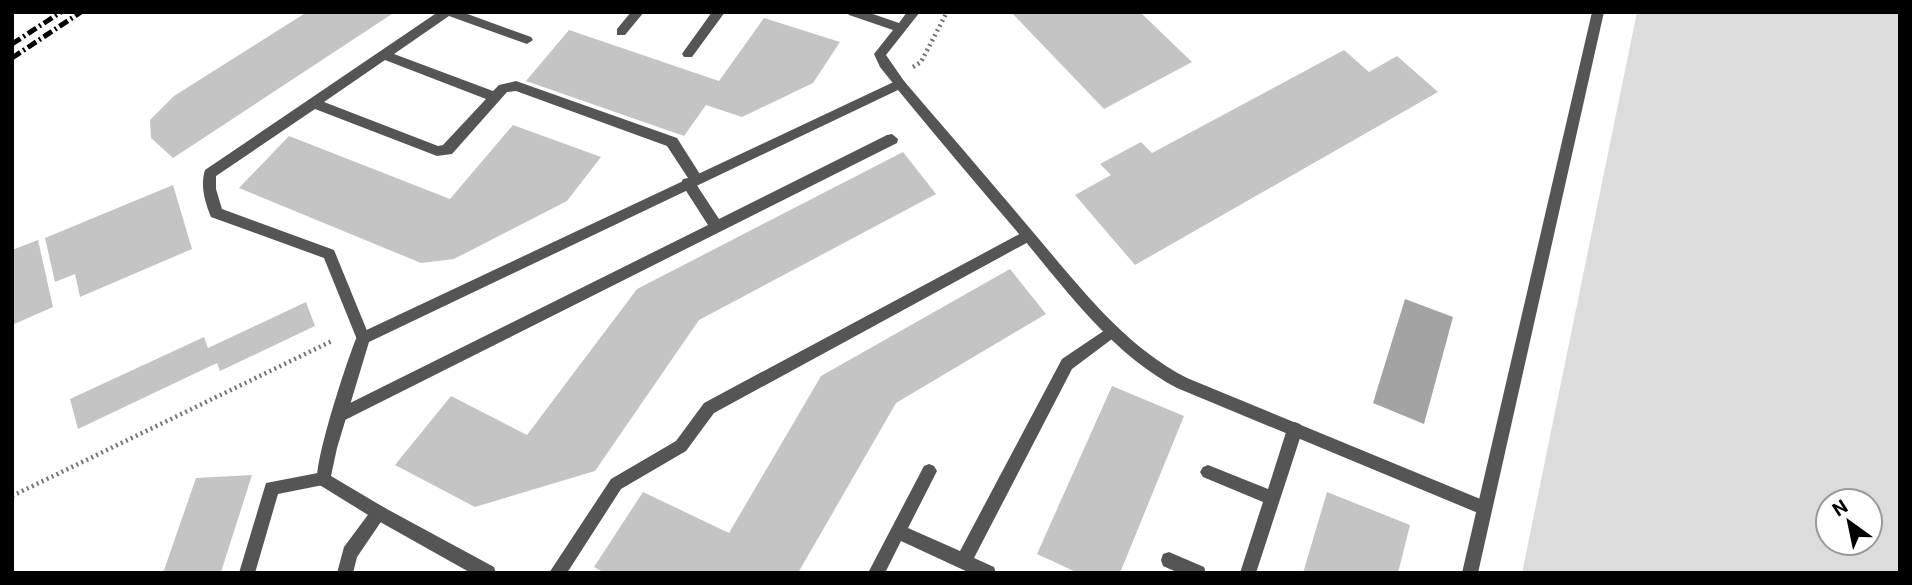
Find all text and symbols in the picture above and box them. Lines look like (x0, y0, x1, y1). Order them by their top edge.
north arrow (1814, 487, 1884, 557)
text: N (1828, 495, 1852, 521)

